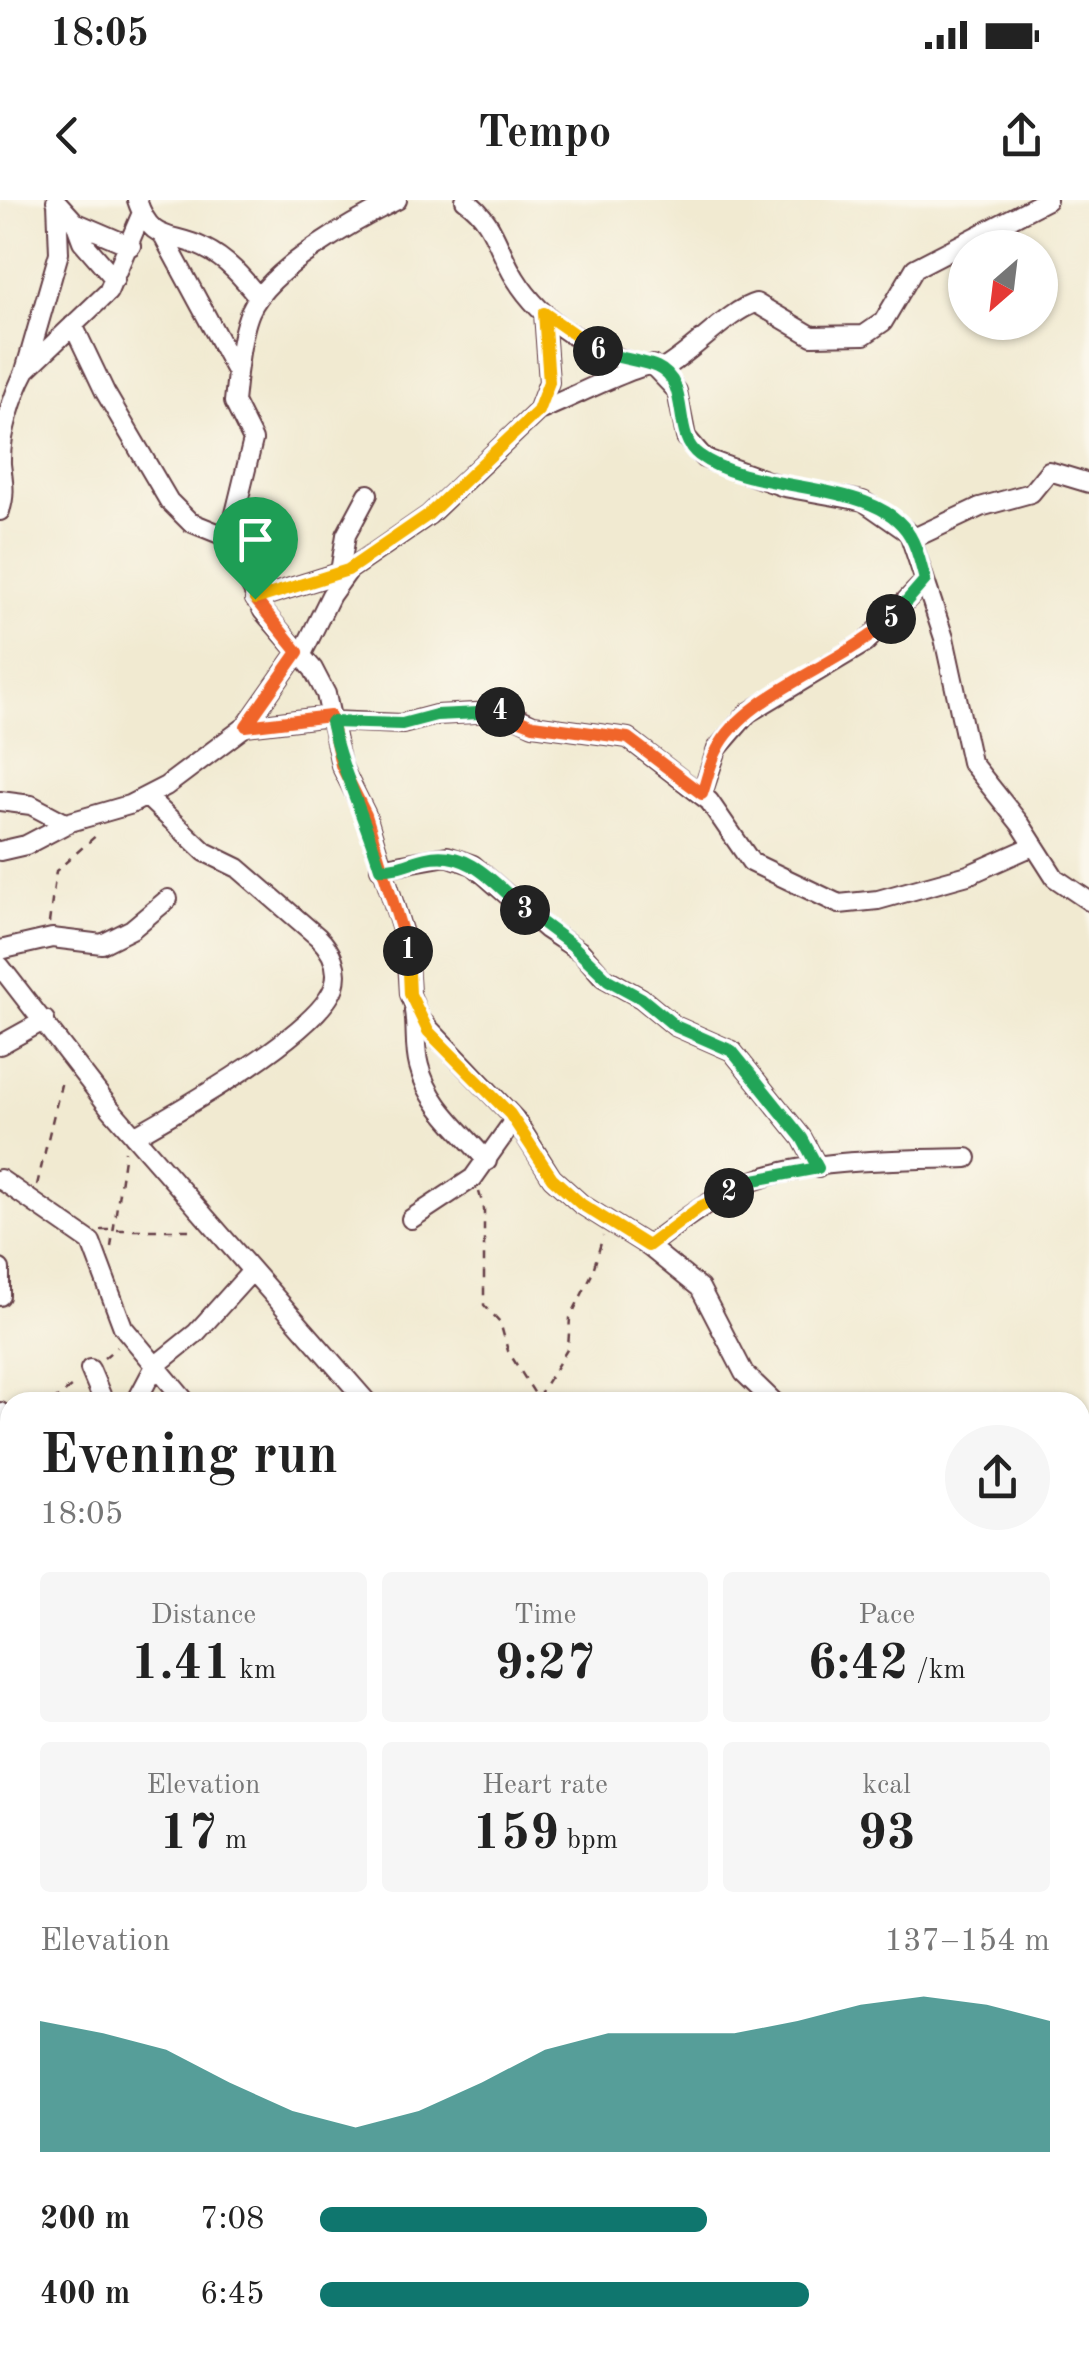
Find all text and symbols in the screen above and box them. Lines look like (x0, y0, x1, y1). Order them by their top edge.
text: 18:05 (50, 16, 149, 54)
icon: back (40, 108, 95, 163)
icon: share (994, 108, 1049, 163)
text: Tempo (478, 112, 611, 157)
north arrow (948, 230, 1058, 340)
map controls (948, 230, 1058, 340)
pin: 6 (573, 326, 623, 376)
text: 6 (590, 337, 606, 365)
pin (213, 497, 298, 600)
icon: arrive (228, 512, 283, 567)
pin: 5 (866, 594, 916, 644)
text: 5 (883, 605, 899, 633)
pin: 4 (475, 687, 525, 737)
text: 4 (492, 698, 508, 726)
pin: 3 (500, 885, 550, 935)
text: 3 (517, 896, 533, 924)
pin: 1 (383, 926, 433, 976)
text: 1 (400, 937, 416, 965)
pin: 2 (704, 1168, 754, 1218)
text: 2 (721, 1179, 737, 1207)
button: share (945, 1425, 1050, 1530)
text: Evening run (40, 1430, 338, 1485)
text: 18:05 (40, 1499, 123, 1531)
text: Distance (151, 1602, 256, 1630)
text: Time (514, 1602, 576, 1630)
text: Pace (858, 1602, 915, 1630)
text: 1.41 (131, 1640, 232, 1690)
text: 9:27 (494, 1640, 595, 1690)
text: 6:42 (808, 1640, 909, 1690)
text: km (232, 1657, 276, 1685)
text: /km (909, 1657, 966, 1685)
text: Elevation (146, 1772, 260, 1800)
text: Heart rate (482, 1772, 608, 1800)
text: kcal (863, 1772, 911, 1800)
text: 17 (159, 1810, 217, 1860)
text: 159 (472, 1810, 559, 1860)
text: 93 (858, 1810, 916, 1860)
text: m (217, 1827, 247, 1855)
text: bpm (559, 1827, 618, 1855)
text: Elevation (40, 1926, 170, 1958)
text: 137–154 m (884, 1926, 1050, 1958)
text: 200 m (40, 2204, 130, 2236)
text: 7:08 (200, 2204, 265, 2236)
text: 400 m (40, 2279, 130, 2311)
text: 6:45 (200, 2279, 265, 2311)

